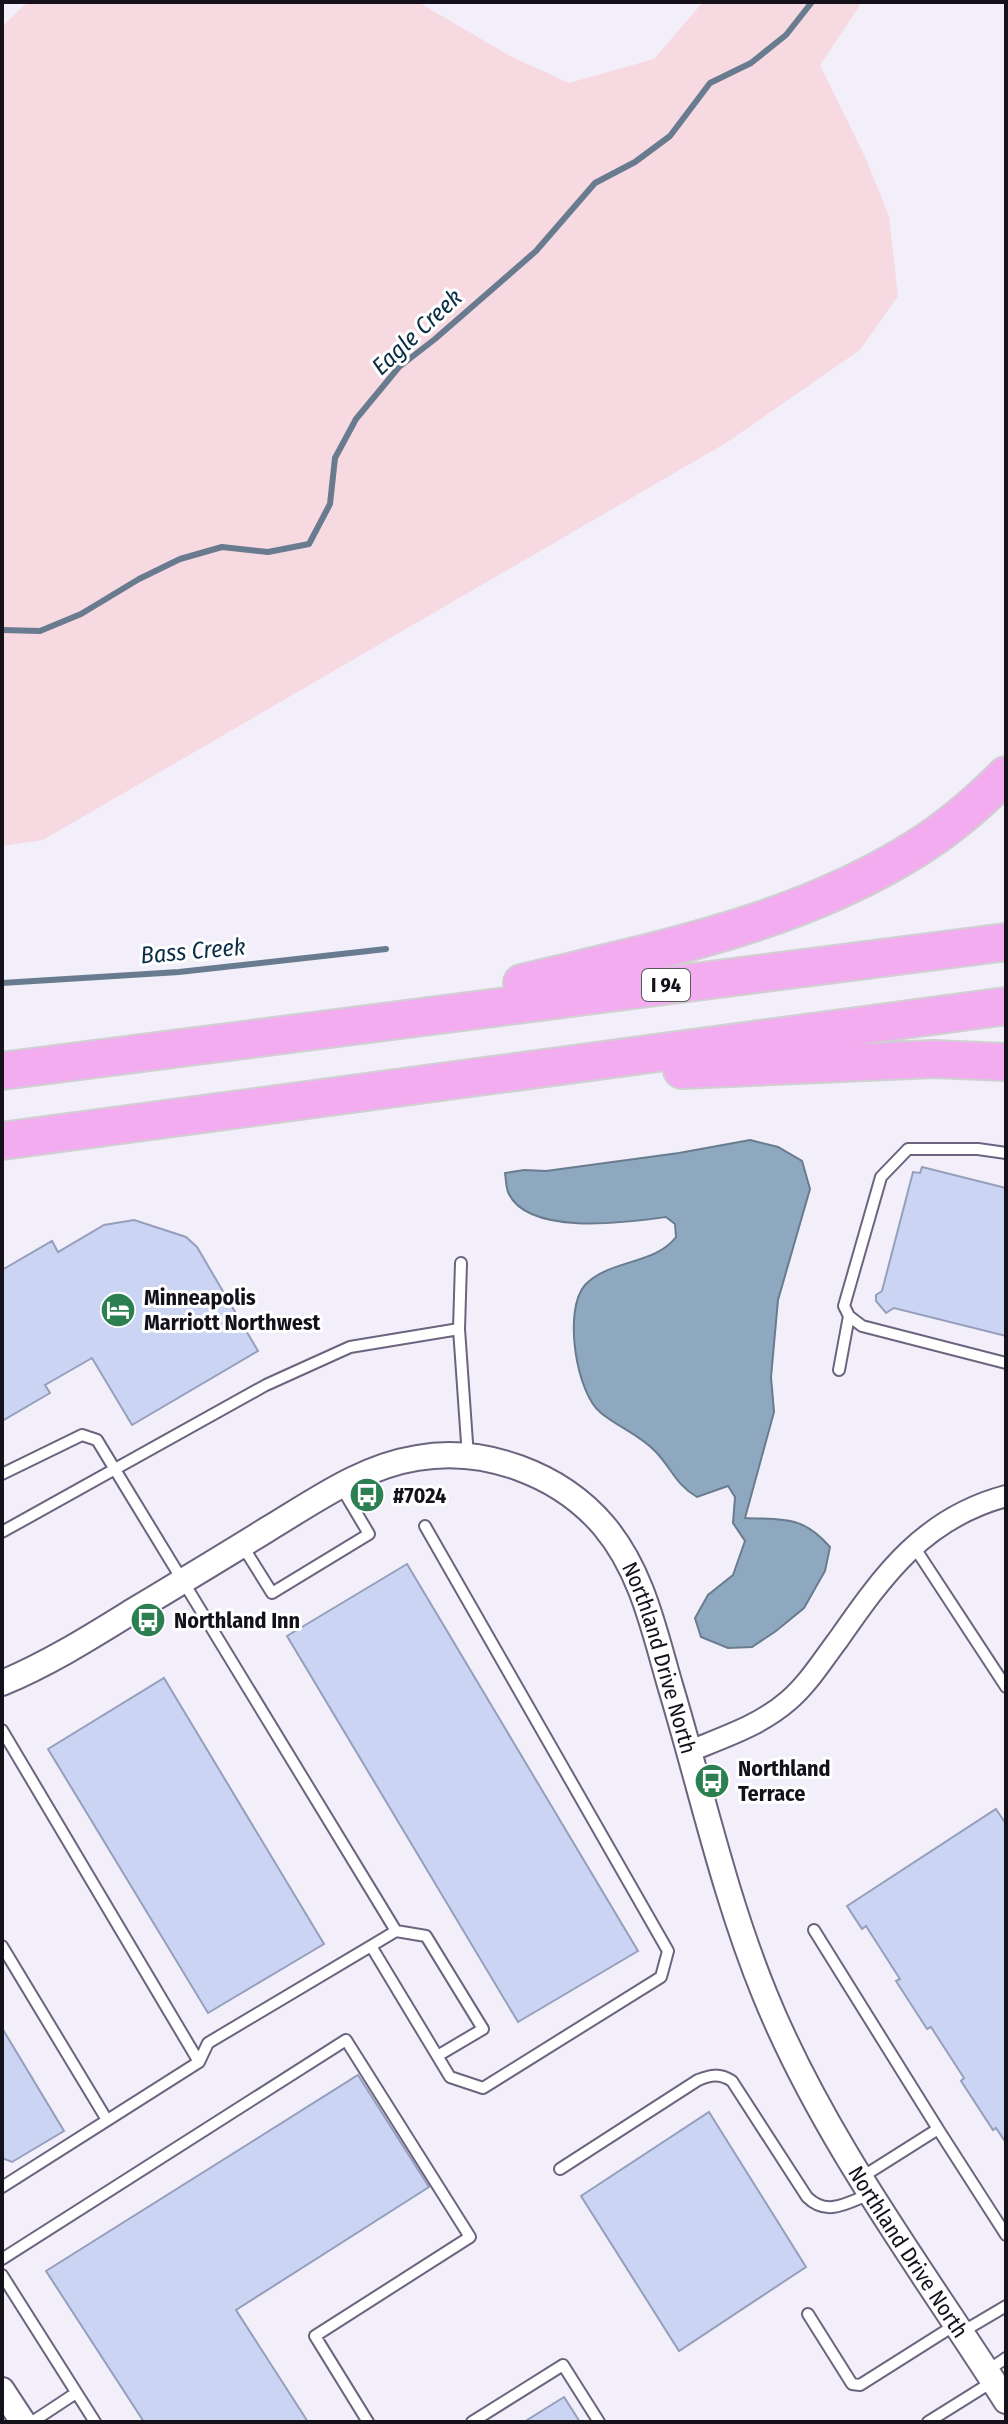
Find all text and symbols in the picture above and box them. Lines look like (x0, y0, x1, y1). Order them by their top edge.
water label: Eagle Creek (366, 283, 468, 381)
water label: Bass Creek (139, 932, 247, 970)
road number: I 94 (642, 969, 690, 1001)
place label: Minneapolis Marriott Northwest (144, 1284, 321, 1336)
hotel icon: Minneapolis Marriott Northwest (99, 1291, 137, 1329)
bus stop icon: #7024 (348, 1476, 386, 1514)
place label: #7024 (393, 1482, 446, 1509)
street label: Northland Drive North (617, 1557, 702, 1757)
bus stop icon: Northland Inn (129, 1601, 167, 1639)
place label: Northland Inn (174, 1607, 300, 1634)
place label: Northland Terrace (738, 1755, 831, 1807)
bus stop icon: Northland Terrace (693, 1762, 731, 1800)
street label: Northland Drive North (843, 2161, 974, 2343)

